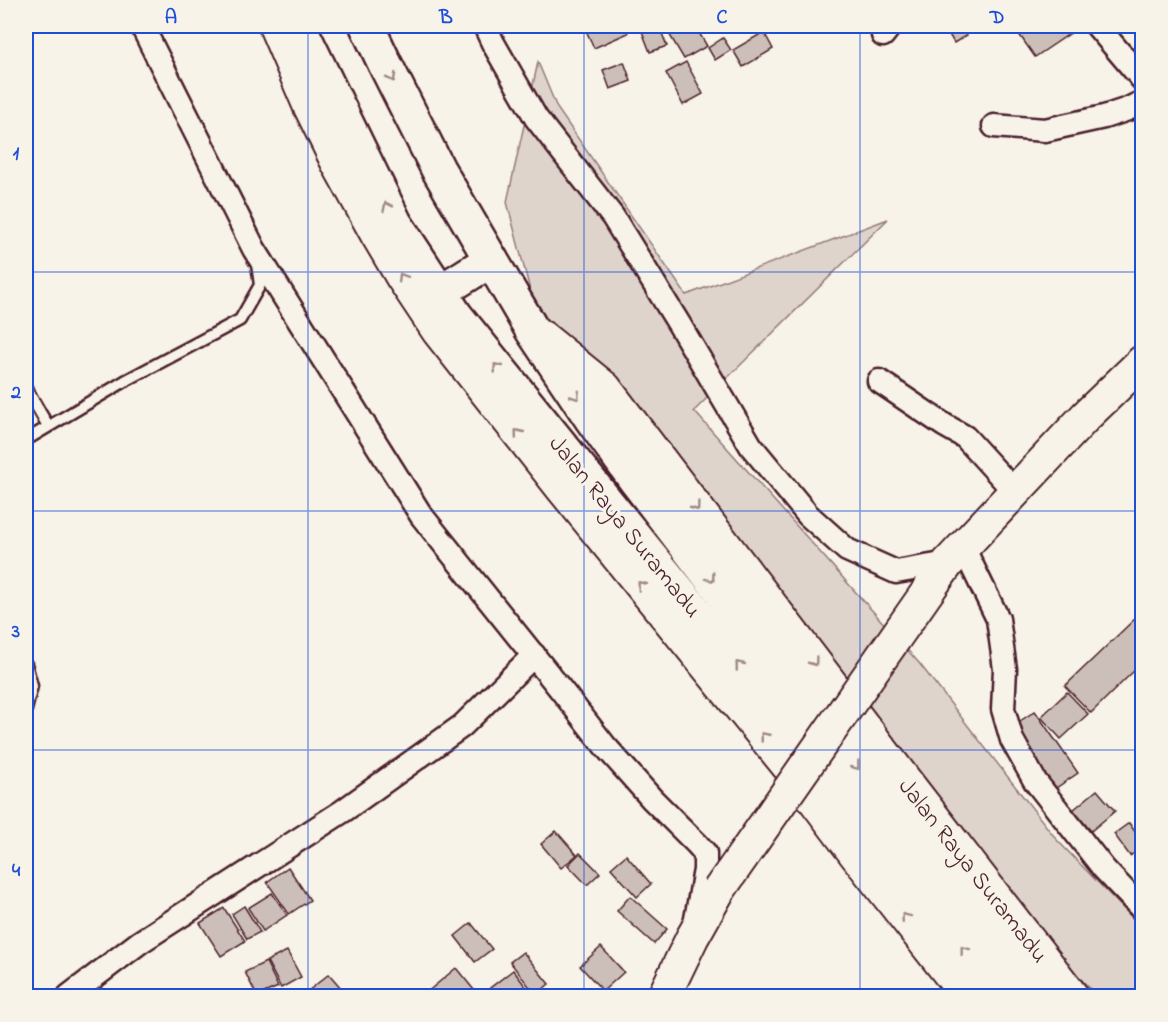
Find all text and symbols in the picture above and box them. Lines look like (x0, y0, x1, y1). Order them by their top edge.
text: A (165, 4, 177, 33)
text: B (438, 4, 453, 33)
text: C (717, 4, 728, 33)
text: D (989, 4, 1004, 33)
one-way arrow (385, 72, 396, 83)
text: 1 (13, 140, 20, 169)
one-way arrow (383, 202, 394, 213)
one-way arrow (397, 273, 409, 283)
one-way arrow (493, 363, 504, 374)
text: 2 (10, 379, 21, 408)
one-way arrow (569, 389, 580, 400)
one-way arrow (515, 429, 526, 440)
street label: Jalan Raya Suramadu (538, 429, 709, 627)
one-way arrow (689, 500, 700, 511)
one-way arrow (704, 571, 715, 582)
one-way arrow (637, 581, 648, 592)
text: 3 (11, 618, 20, 647)
one-way arrow (807, 655, 818, 666)
one-way arrow (735, 661, 746, 672)
one-way arrow (760, 732, 771, 743)
one-way arrow (848, 759, 859, 770)
street label: Jalan Raya Suramadu (888, 772, 1055, 972)
text: 4 (12, 857, 21, 886)
one-way arrow (901, 913, 912, 924)
one-way arrow (960, 946, 971, 957)

